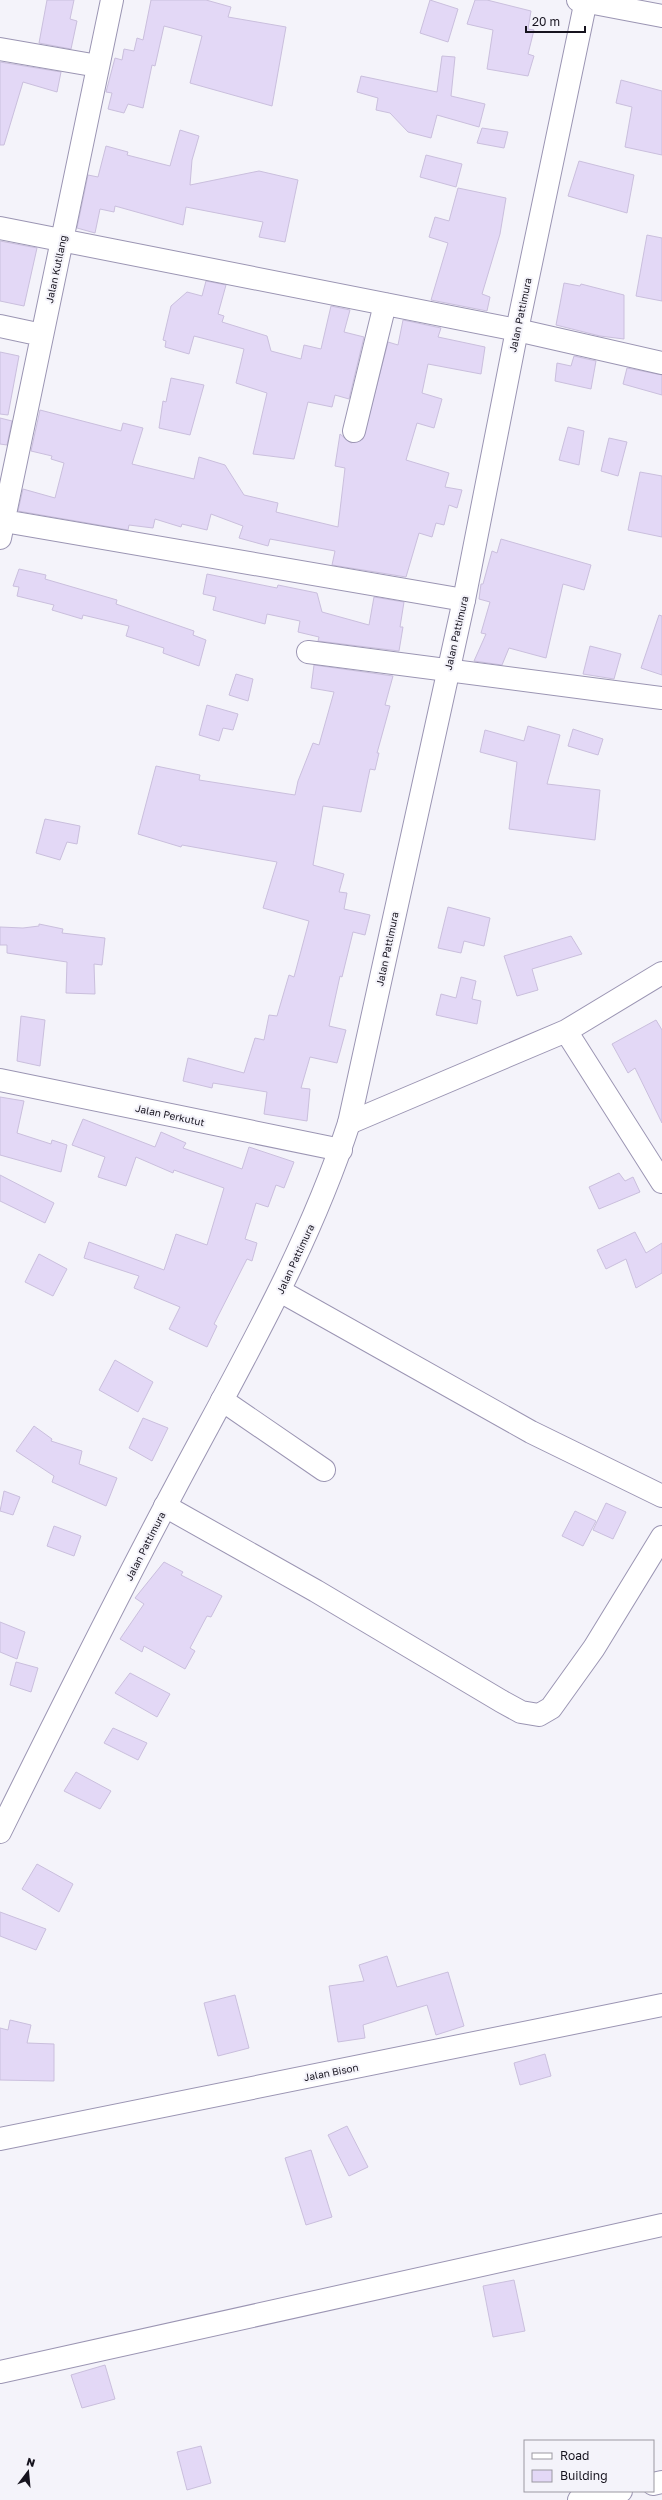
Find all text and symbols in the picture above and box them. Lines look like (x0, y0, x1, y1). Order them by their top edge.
scale bar (526, 8, 585, 34)
text: 20 m (532, 14, 560, 29)
street label: Jalan Kutilang (43, 234, 69, 304)
street label: Jalan Pattimura (506, 277, 534, 353)
street label: Jalan Pattimura (442, 595, 470, 671)
street label: Jalan Pattimura (373, 911, 401, 987)
street label: Jalan Perkutut (134, 1102, 206, 1128)
street label: Jalan Pattimura (274, 1222, 316, 1296)
street label: Jalan Pattimura (122, 1510, 168, 1582)
street label: Jalan Bison (303, 2061, 359, 2083)
legend (524, 2440, 654, 2492)
text: Road (560, 2448, 589, 2463)
north arrow (8, 2452, 48, 2492)
text: N (25, 2455, 37, 2469)
text: Building (560, 2468, 608, 2483)

